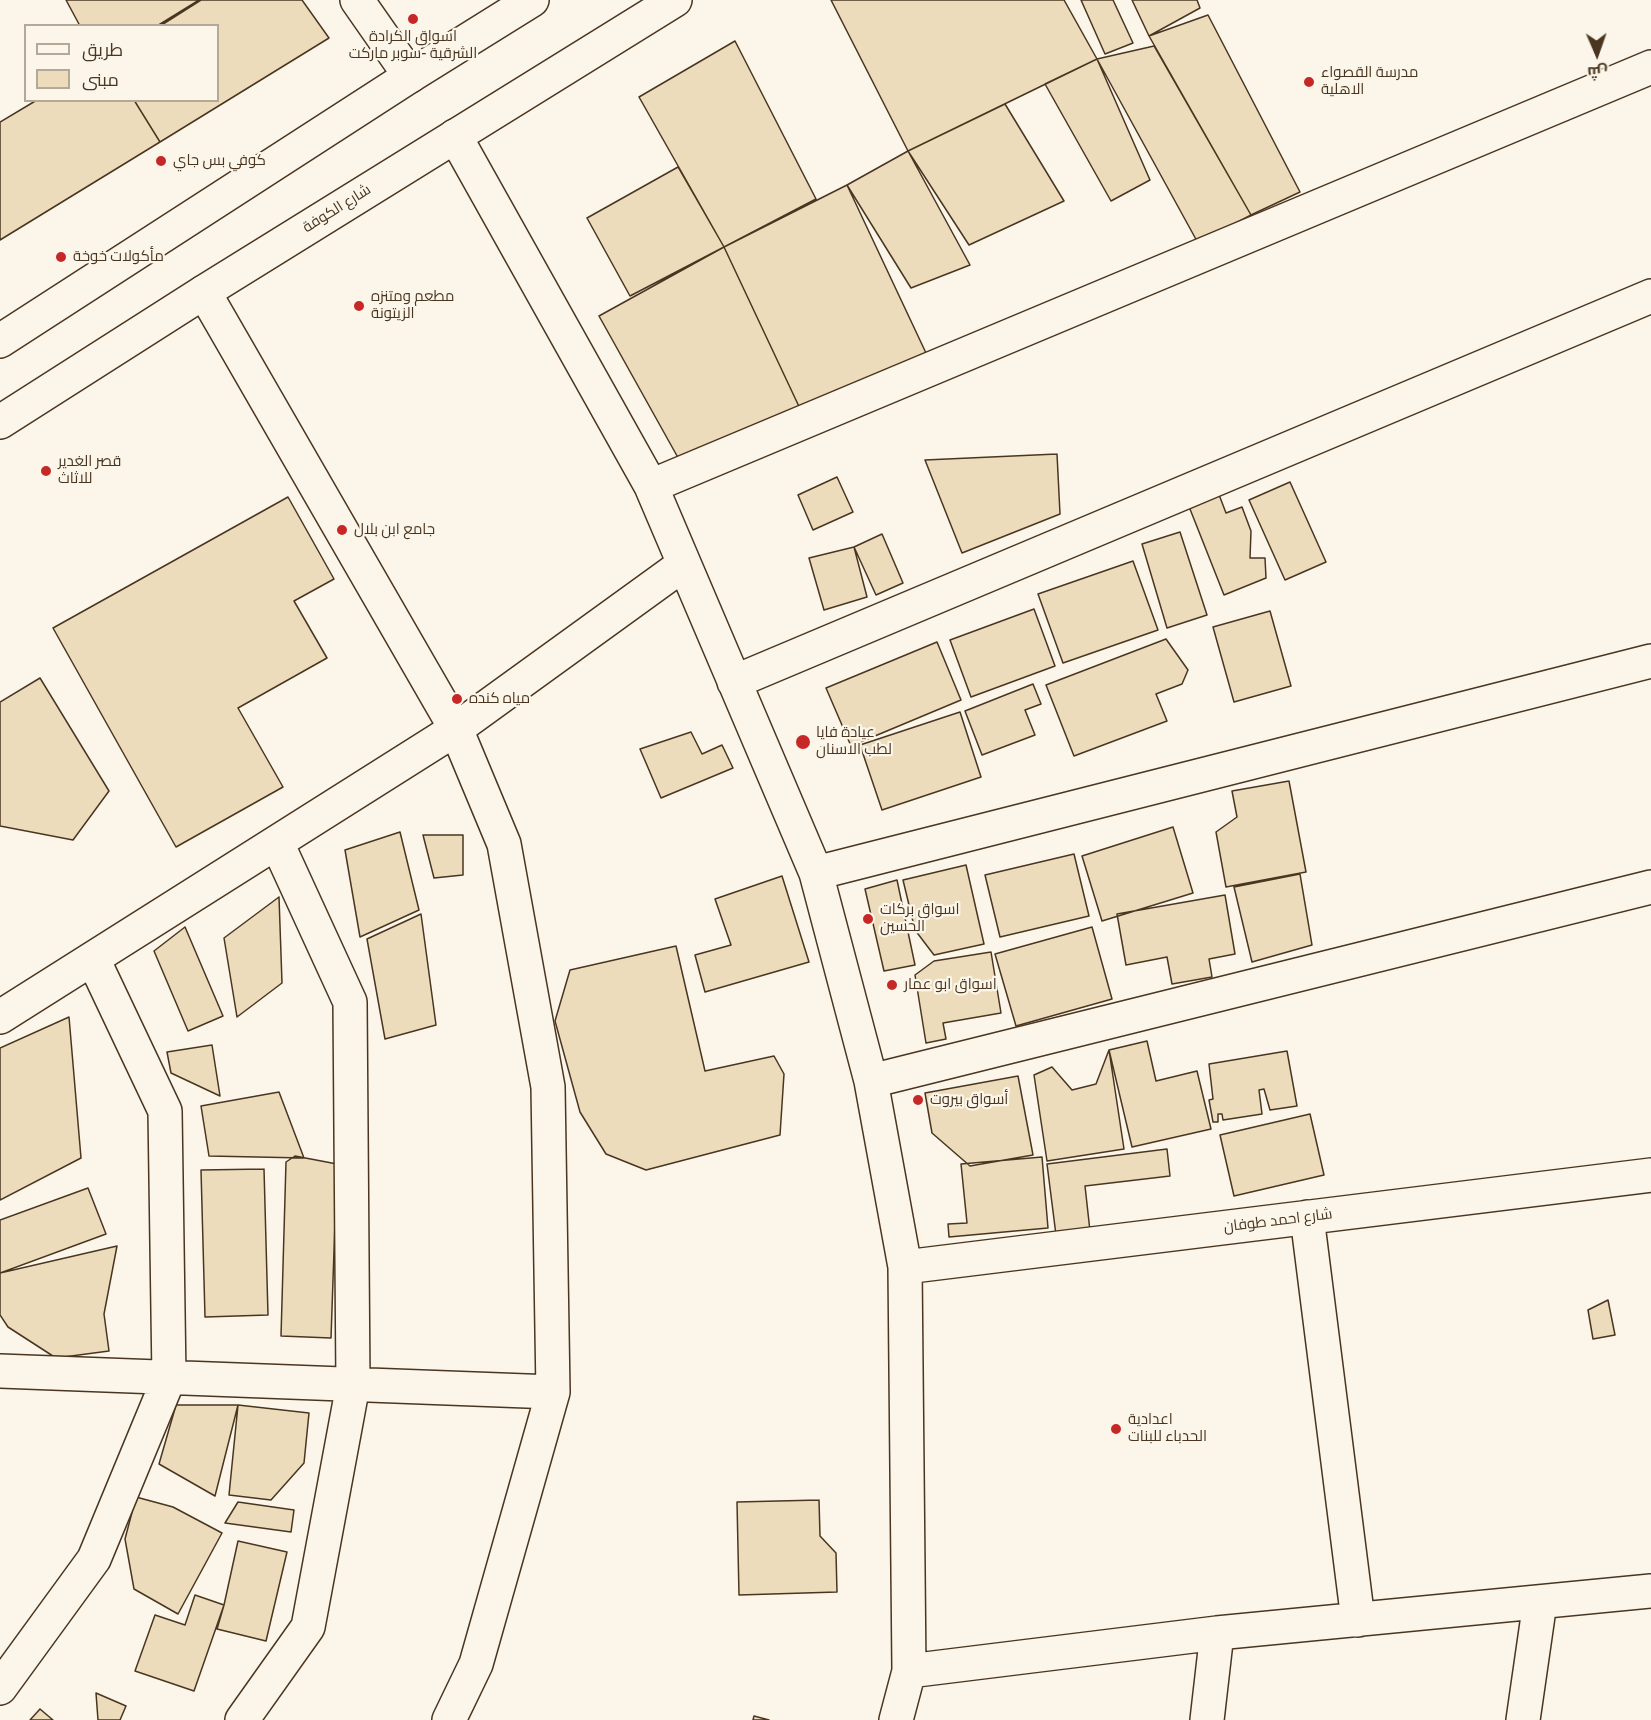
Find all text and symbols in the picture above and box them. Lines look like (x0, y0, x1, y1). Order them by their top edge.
marker: اسواق الكرادة الشرقية -سوبر ماركت (406, 12, 420, 26)
legend (24, 24, 219, 102)
north arrow (1567, 24, 1627, 84)
place label: اسواق الكرادة الشرقية -سوبر ماركت (349, 28, 477, 63)
text: طريق (82, 39, 123, 61)
text: ش (1587, 62, 1608, 82)
place label: مدرسة القصواء الاهلية (1321, 64, 1418, 99)
text: مبنى (82, 69, 119, 91)
marker: مدرسة القصواء الاهلية (1302, 75, 1316, 89)
place label: كوفي بس جاي (173, 152, 266, 170)
marker: كوفي بس جاي (154, 154, 168, 168)
street label: شارع الكوفة (300, 181, 374, 237)
place label: مأكولات خوخة (73, 248, 164, 266)
marker: مأكولات خوخة (54, 250, 68, 264)
place label: مطعم ومتنزه الزيتونة (371, 288, 454, 323)
marker: مطعم ومتنزه الزيتونة (352, 299, 366, 313)
place label: قصر الغدير للاثاث (58, 453, 121, 488)
marker: قصر الغدير للاثاث (39, 464, 53, 478)
place label: جامع ابن بلال (354, 521, 435, 539)
marker: جامع ابن بلال (335, 523, 349, 537)
place label: مياه كنده (469, 690, 530, 708)
marker: مياه كنده (450, 692, 464, 706)
place label: عيادة فايا لطب الاسنان (816, 724, 892, 759)
marker: عيادة فايا لطب الاسنان (794, 733, 812, 751)
place label: اسواق بركات الحسين (880, 901, 960, 936)
marker: اسواق بركات الحسين (861, 912, 875, 926)
place label: اسواق ابو عمار (904, 976, 997, 994)
marker: اسواق ابو عمار (885, 978, 899, 992)
place label: أسواق بيروت (930, 1091, 1008, 1109)
marker: أسواق بيروت (911, 1093, 925, 1107)
street label: شارع احمد طوفان (1223, 1205, 1333, 1237)
place label: اعدادية الحدباء للبنات (1128, 1411, 1207, 1446)
marker: اعدادية الحدباء للبنات (1109, 1422, 1123, 1436)

